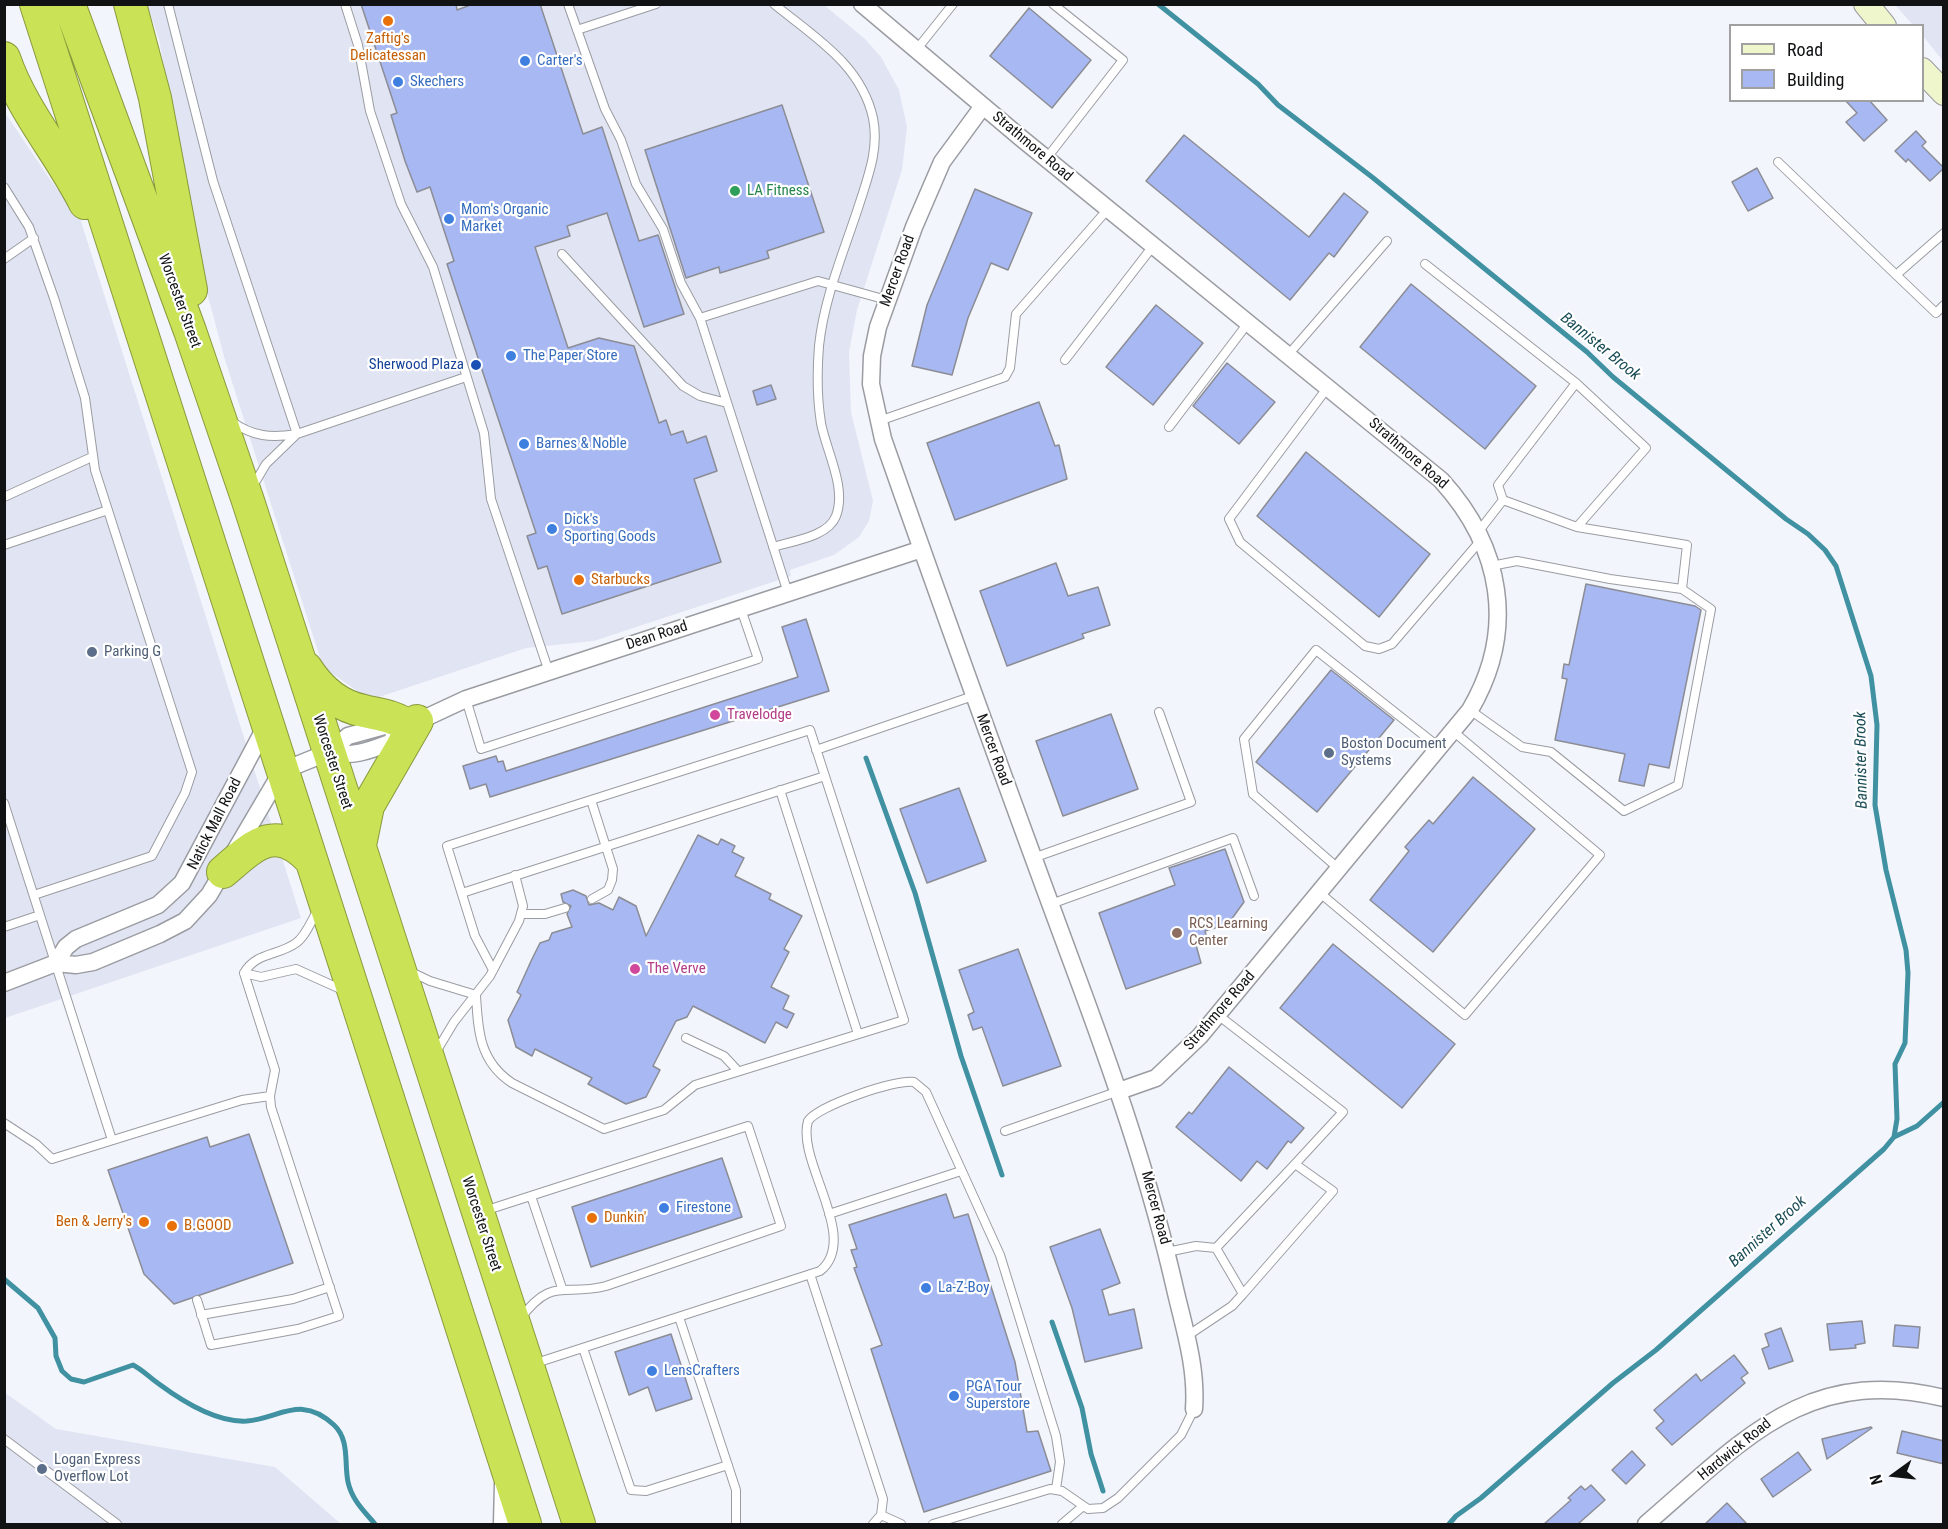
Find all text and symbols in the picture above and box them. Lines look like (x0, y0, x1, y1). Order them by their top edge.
marker: Zaftig's Delicatessan (381, 14, 395, 28)
legend (1729, 24, 1924, 102)
place label: Zaftig's Delicatessan (350, 30, 426, 65)
text: Road (1787, 39, 1823, 60)
place label: Carter's (537, 52, 583, 70)
marker: Carter's (518, 54, 532, 68)
text: Building (1787, 69, 1844, 90)
place label: Skechers (410, 73, 464, 91)
marker: Skechers (391, 75, 405, 89)
street label: Strathmore Road (988, 108, 1076, 186)
place label: LA Fitness (747, 182, 809, 200)
marker: LA Fitness (728, 184, 742, 198)
place label: Mom's Organic Market (461, 201, 548, 236)
marker: Mom's Organic Market (442, 212, 456, 226)
street label: Mercer Road (877, 233, 919, 309)
street label: Worcester Street (154, 252, 204, 350)
water label: Bannister Brook (1556, 309, 1644, 385)
place label: The Paper Store (523, 347, 617, 365)
marker: The Paper Store (504, 349, 518, 363)
place label: Sherwood Plaza (369, 356, 464, 374)
marker: Sherwood Plaza (469, 358, 483, 372)
street label: Strathmore Road (1365, 415, 1451, 493)
place label: Barnes & Noble (536, 435, 627, 453)
marker: Barnes & Noble (517, 437, 531, 451)
place label: Dick's Sporting Goods (564, 511, 656, 546)
marker: Dick's Sporting Goods (545, 522, 559, 536)
place label: Starbucks (591, 571, 650, 589)
marker: Starbucks (572, 573, 586, 587)
street label: Dean Road (624, 618, 690, 654)
place label: Parking G (104, 643, 161, 661)
marker: Parking G (85, 645, 99, 659)
place label: Travelodge (727, 706, 792, 724)
marker: Travelodge (708, 708, 722, 722)
water label: Bannister Brook (1852, 711, 1872, 809)
street label: Worcester Street (308, 712, 356, 812)
street label: Mercer Road (972, 712, 1014, 788)
place label: Boston Document Systems (1341, 735, 1446, 770)
marker: Boston Document Systems (1322, 746, 1336, 760)
street label: Natick Mall Road (184, 775, 246, 873)
place label: RCS Learning Center (1189, 915, 1268, 950)
marker: RCS Learning Center (1170, 926, 1184, 940)
place label: The Verve (647, 960, 706, 978)
marker: The Verve (628, 962, 642, 976)
street label: Strathmore Road (1181, 968, 1259, 1054)
street label: Mercer Road (1137, 1170, 1173, 1246)
street label: Worcester Street (457, 1174, 505, 1274)
water label: Bannister Brook (1725, 1192, 1811, 1272)
place label: Firestone (676, 1199, 731, 1217)
marker: Firestone (657, 1201, 671, 1215)
place label: Dunkin' (604, 1209, 646, 1227)
marker: Dunkin' (585, 1211, 599, 1225)
place label: Ben & Jerry's (56, 1213, 132, 1231)
marker: Ben & Jerry's (137, 1215, 151, 1229)
place label: B.GOOD (184, 1217, 232, 1235)
marker: B.GOOD (165, 1219, 179, 1233)
place label: La-Z-Boy (938, 1279, 989, 1297)
marker: La-Z-Boy (919, 1281, 933, 1295)
place label: LensCrafters (664, 1362, 740, 1380)
marker: LensCrafters (645, 1364, 659, 1378)
place label: PGA Tour Superstore (966, 1378, 1030, 1413)
marker: PGA Tour Superstore (947, 1389, 961, 1403)
street label: Hardwick Road (1695, 1415, 1775, 1485)
north arrow (1864, 1445, 1924, 1505)
place label: Logan Express Overflow Lot (54, 1451, 141, 1486)
marker: Logan Express Overflow Lot (35, 1462, 49, 1476)
text: N (1866, 1473, 1887, 1487)

